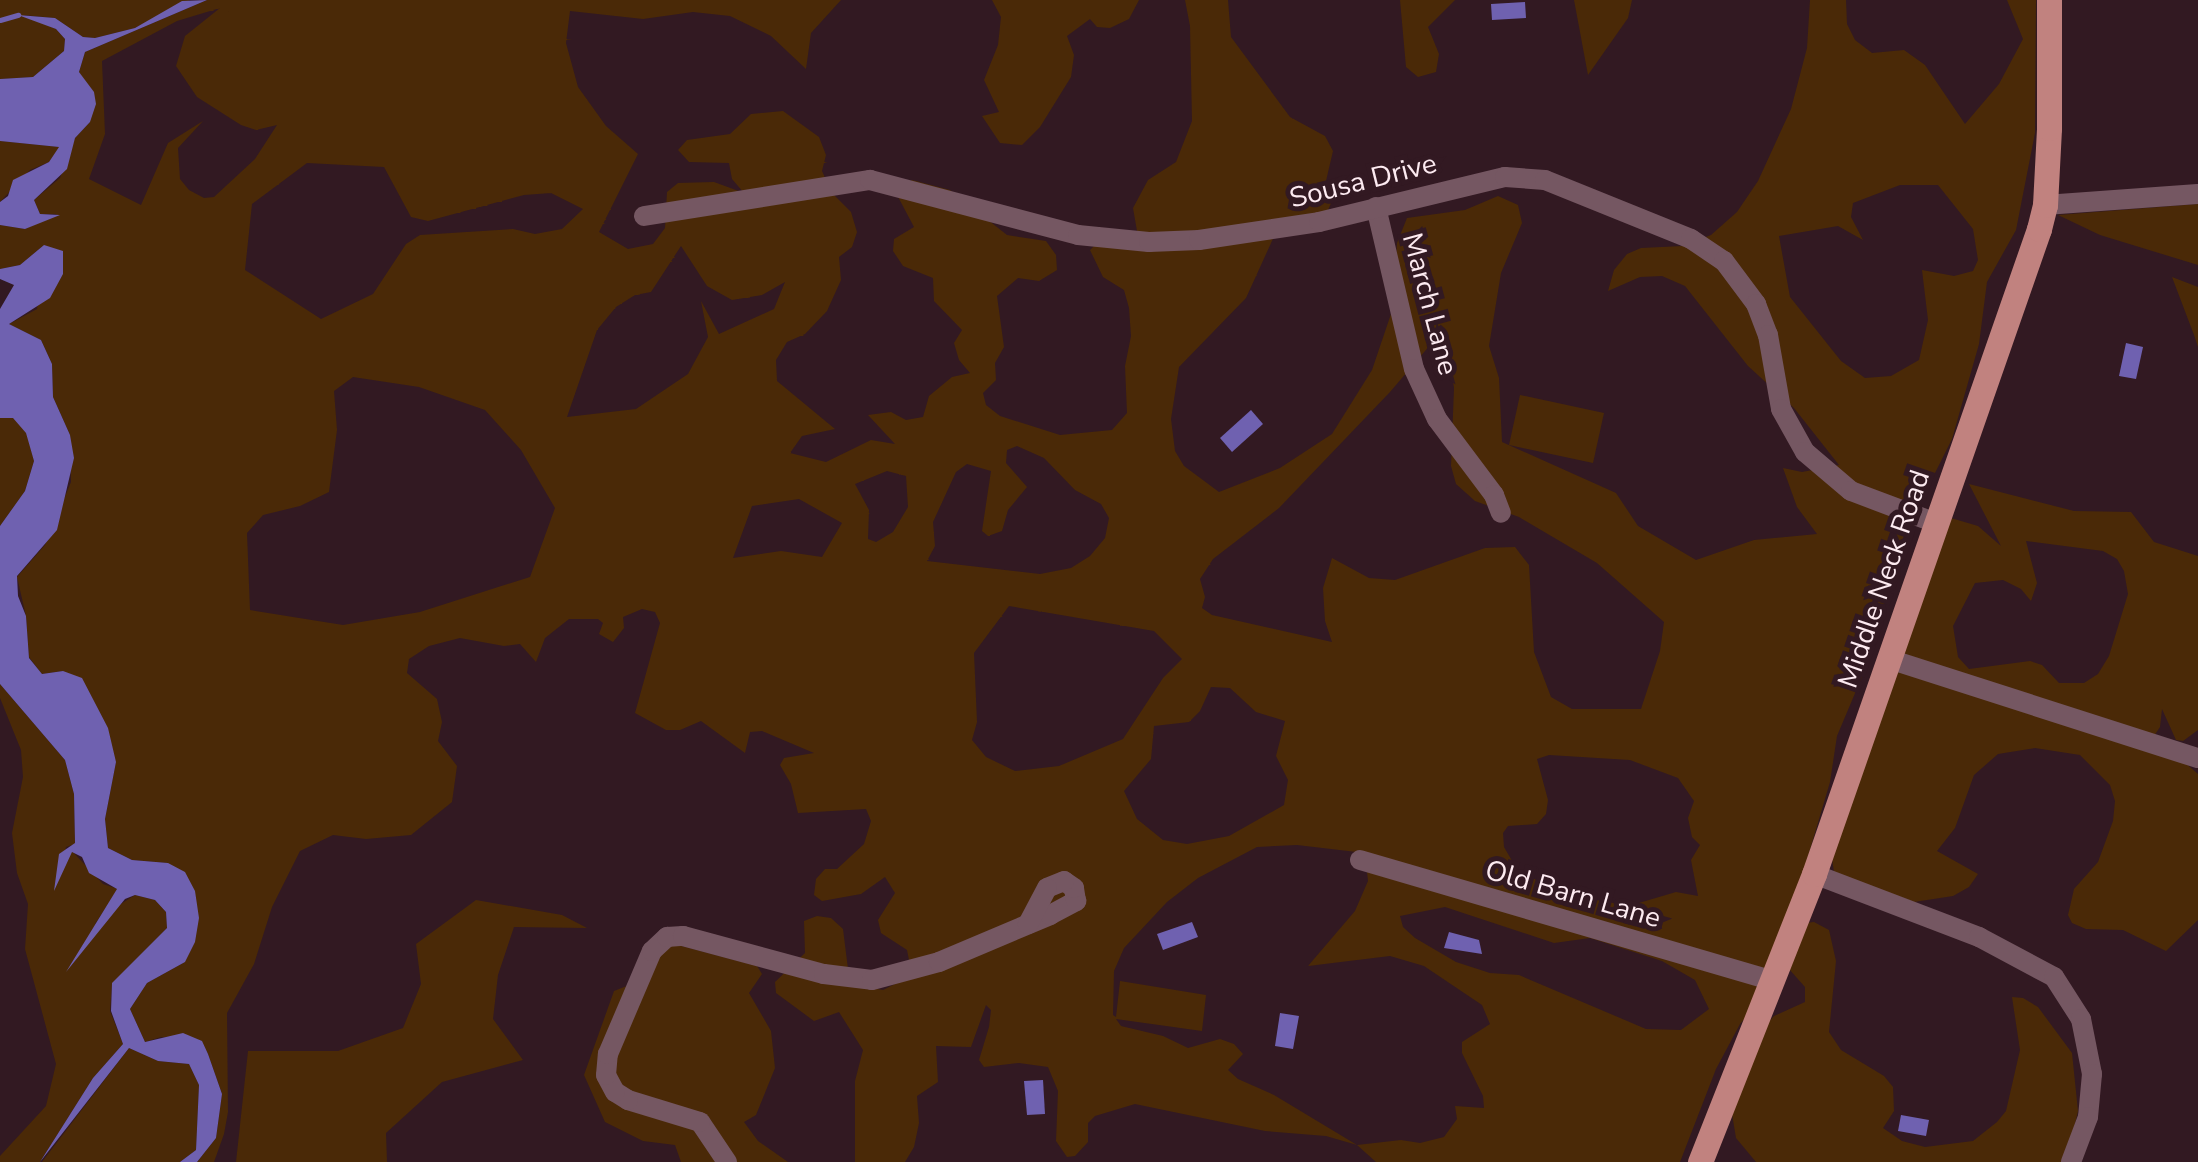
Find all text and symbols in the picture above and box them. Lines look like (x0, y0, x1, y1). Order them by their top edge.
street label: Sousa Drive (1286, 147, 1440, 215)
street label: March Lane (1395, 229, 1465, 379)
street label: Middle Neck Road (1831, 466, 1937, 692)
street label: Old Barn Lane (1481, 853, 1665, 935)

